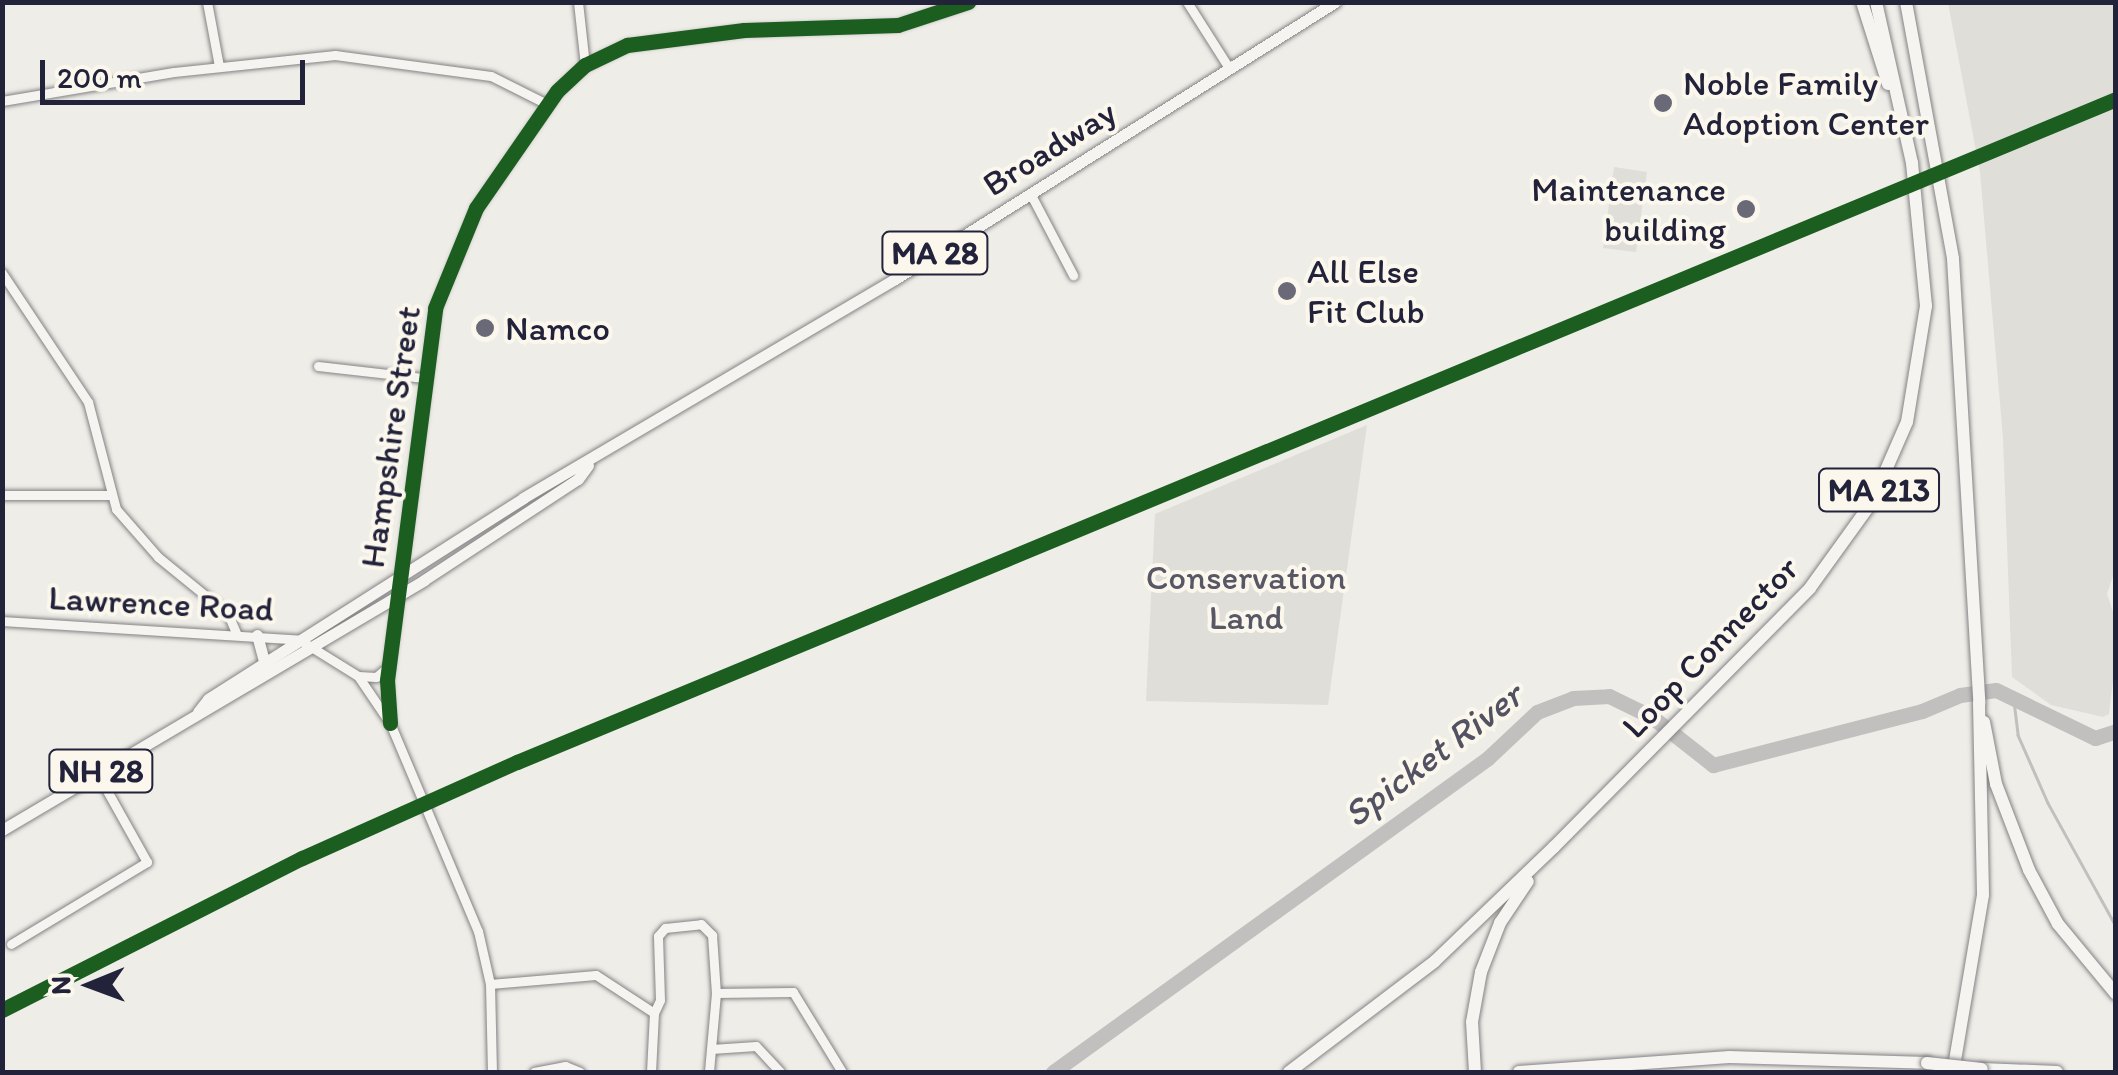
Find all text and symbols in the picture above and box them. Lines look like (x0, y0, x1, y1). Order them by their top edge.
scale bar (45, 40, 310, 102)
text: 200 m (57, 59, 142, 96)
place label: Noble Family Adoption Center (1683, 62, 1930, 144)
street label: Broadway (975, 91, 1123, 205)
marker: Noble Family Adoption Center (1652, 92, 1674, 114)
place label: Maintenance building (1531, 168, 1726, 250)
marker: Maintenance building (1735, 198, 1757, 220)
road number: MA 28 (880, 226, 990, 280)
place label: All Else Fit Club (1307, 250, 1425, 332)
marker: All Else Fit Club (1276, 280, 1298, 302)
street label: Hampshire Street (351, 304, 429, 570)
place label: Namco (505, 307, 610, 349)
marker: Namco (474, 317, 496, 339)
road number: MA 213 (1816, 463, 1942, 517)
street label: Loop Connector (1613, 548, 1807, 746)
park label: Conservation Land (1146, 556, 1346, 638)
street label: Lawrence Road (47, 576, 275, 630)
water label: Spicket River (1335, 673, 1531, 837)
road number: NH 28 (46, 744, 156, 798)
north arrow (40, 935, 140, 1035)
text: N (43, 976, 77, 995)

